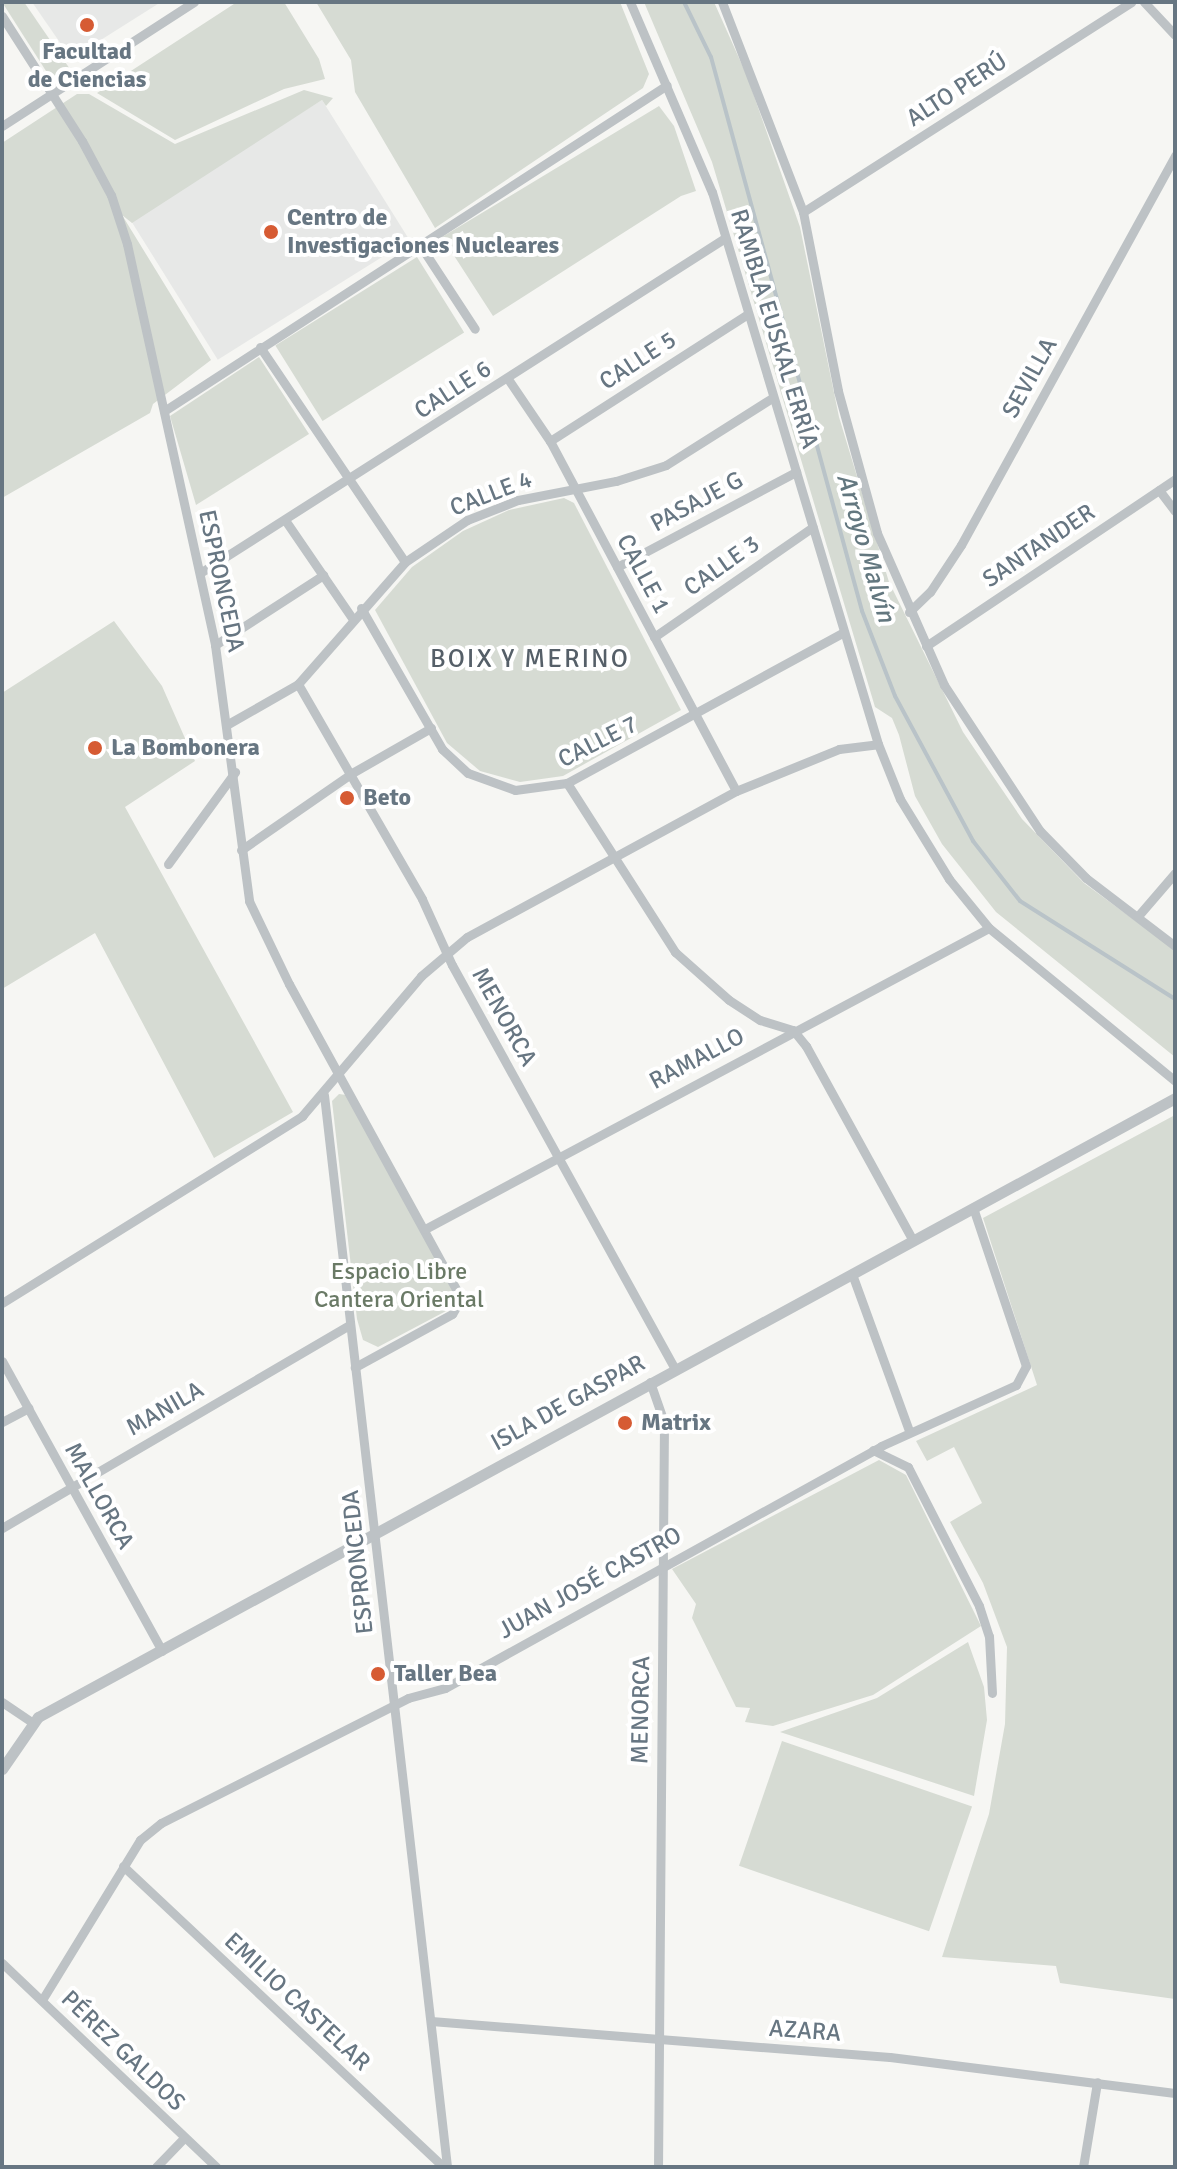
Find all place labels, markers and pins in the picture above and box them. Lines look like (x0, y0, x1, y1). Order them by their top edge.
marker: Facultad de Ciencias (78, 16, 96, 34)
place label: Facultad de Ciencias (28, 38, 146, 94)
place label: Centro de Investigaciones Nucleares (287, 204, 559, 260)
marker: Centro de Investigaciones Nucleares (262, 223, 280, 241)
place label: La Bombonera (111, 734, 260, 762)
marker: La Bombonera (86, 739, 104, 757)
place label: Beto (363, 784, 411, 812)
marker: Beto (338, 789, 356, 807)
place label: Matrix (641, 1409, 711, 1437)
marker: Matrix (616, 1414, 634, 1432)
place label: Taller Bea (394, 1660, 497, 1688)
marker: Taller Bea (369, 1665, 387, 1683)

